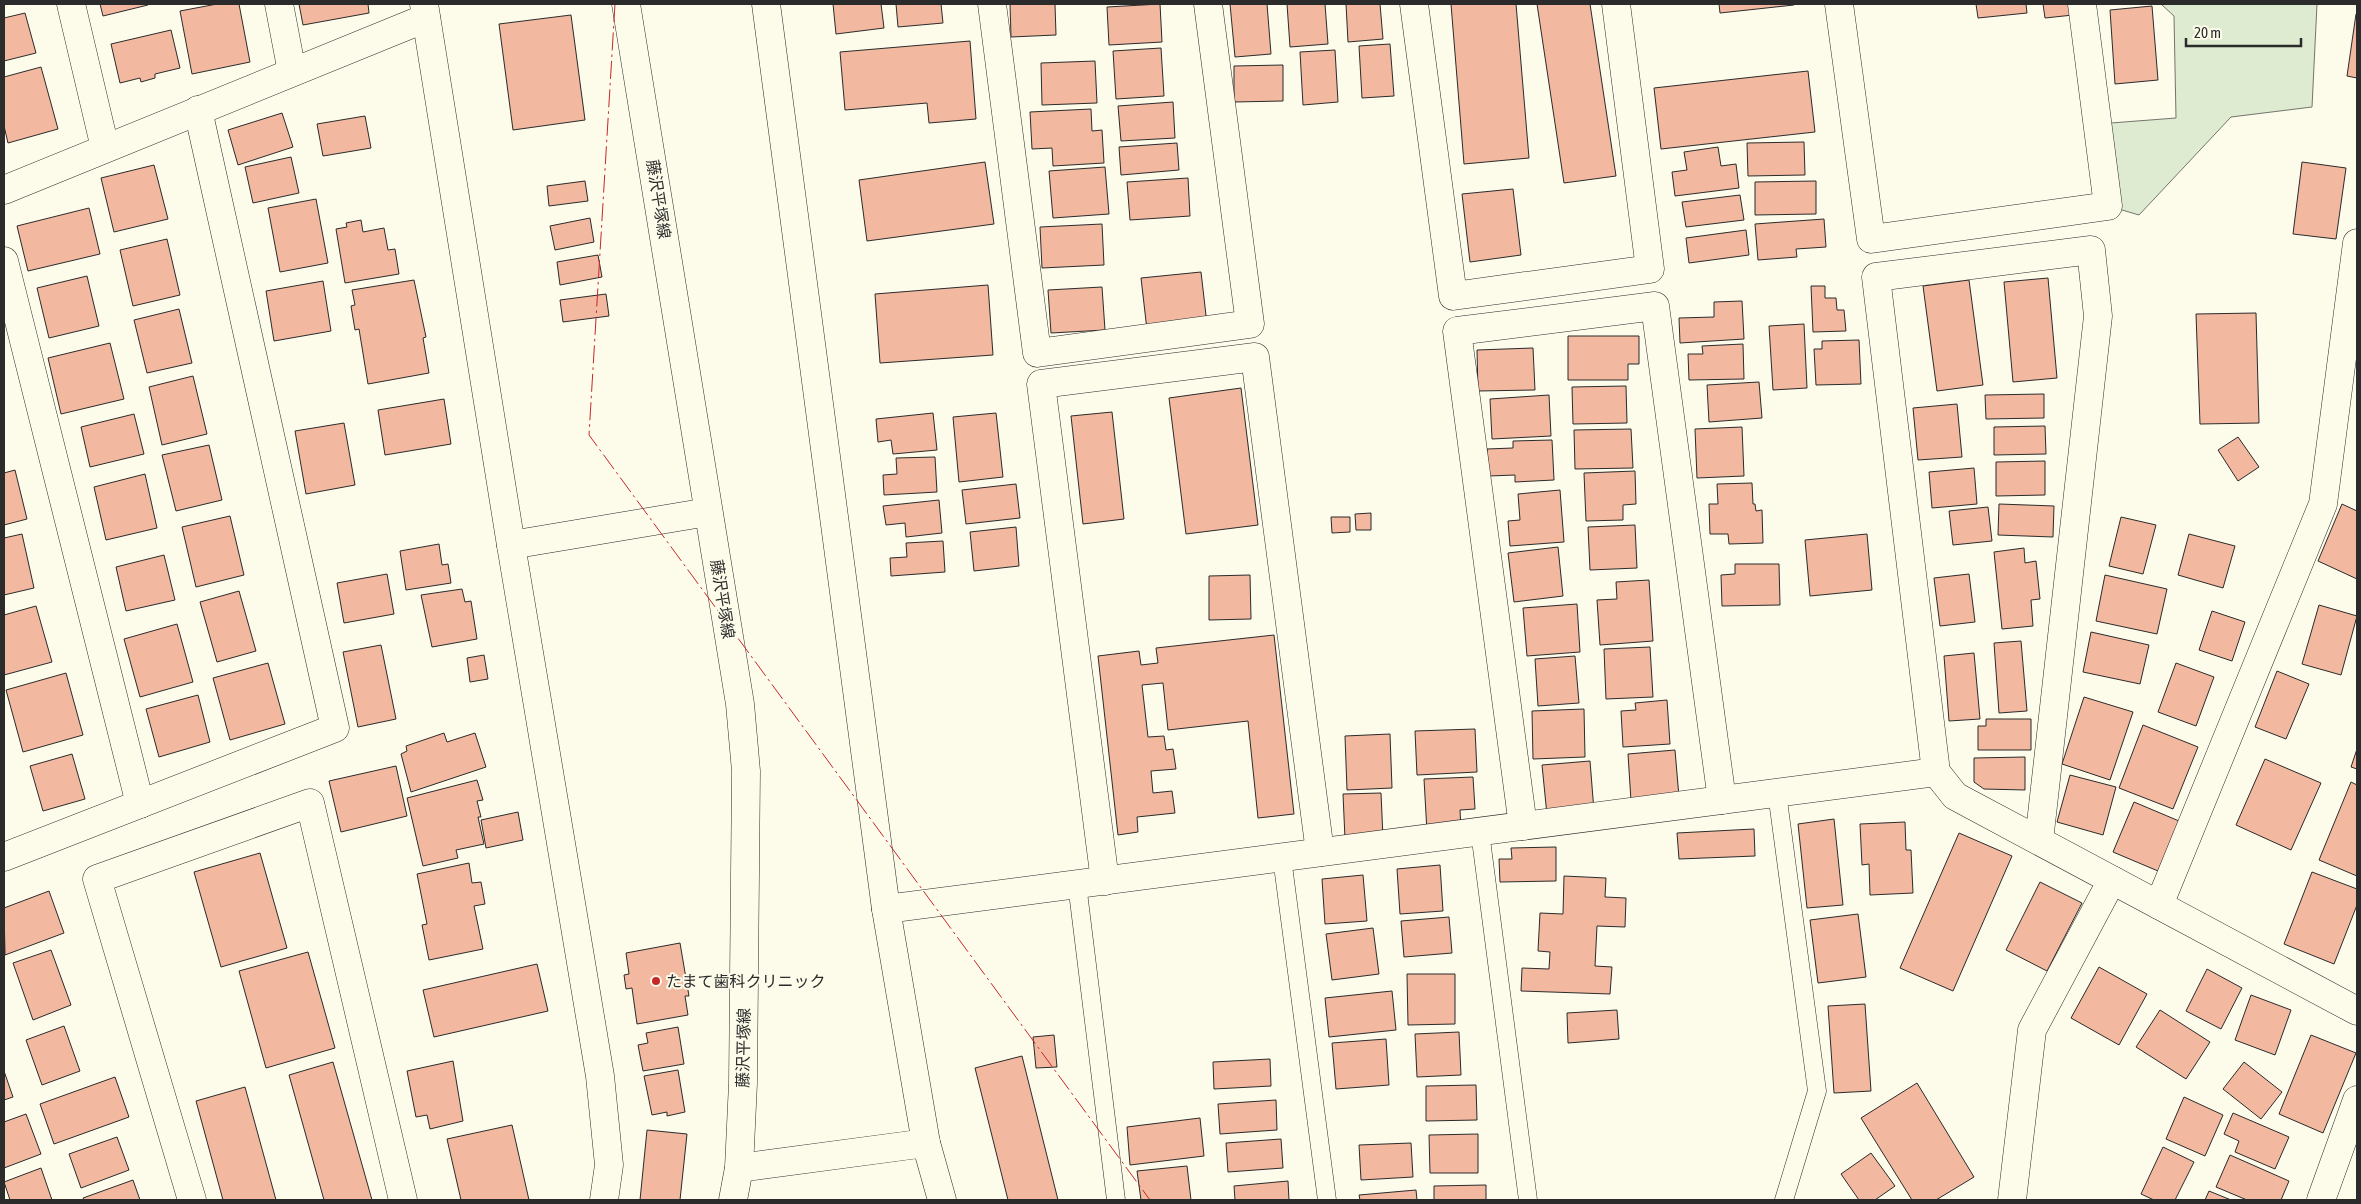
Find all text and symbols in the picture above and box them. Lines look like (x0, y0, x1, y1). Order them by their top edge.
scale bar (2186, 15, 2301, 47)
text: 20 m (2194, 24, 2221, 41)
street label: 藤沢平塚線 (644, 158, 674, 240)
street label: 藤沢平塚線 (708, 558, 738, 640)
place label: たまて歯科クリニック (666, 972, 826, 990)
marker: たまて歯科クリニック (650, 975, 662, 987)
street label: 藤沢平塚線 (733, 1008, 753, 1088)

